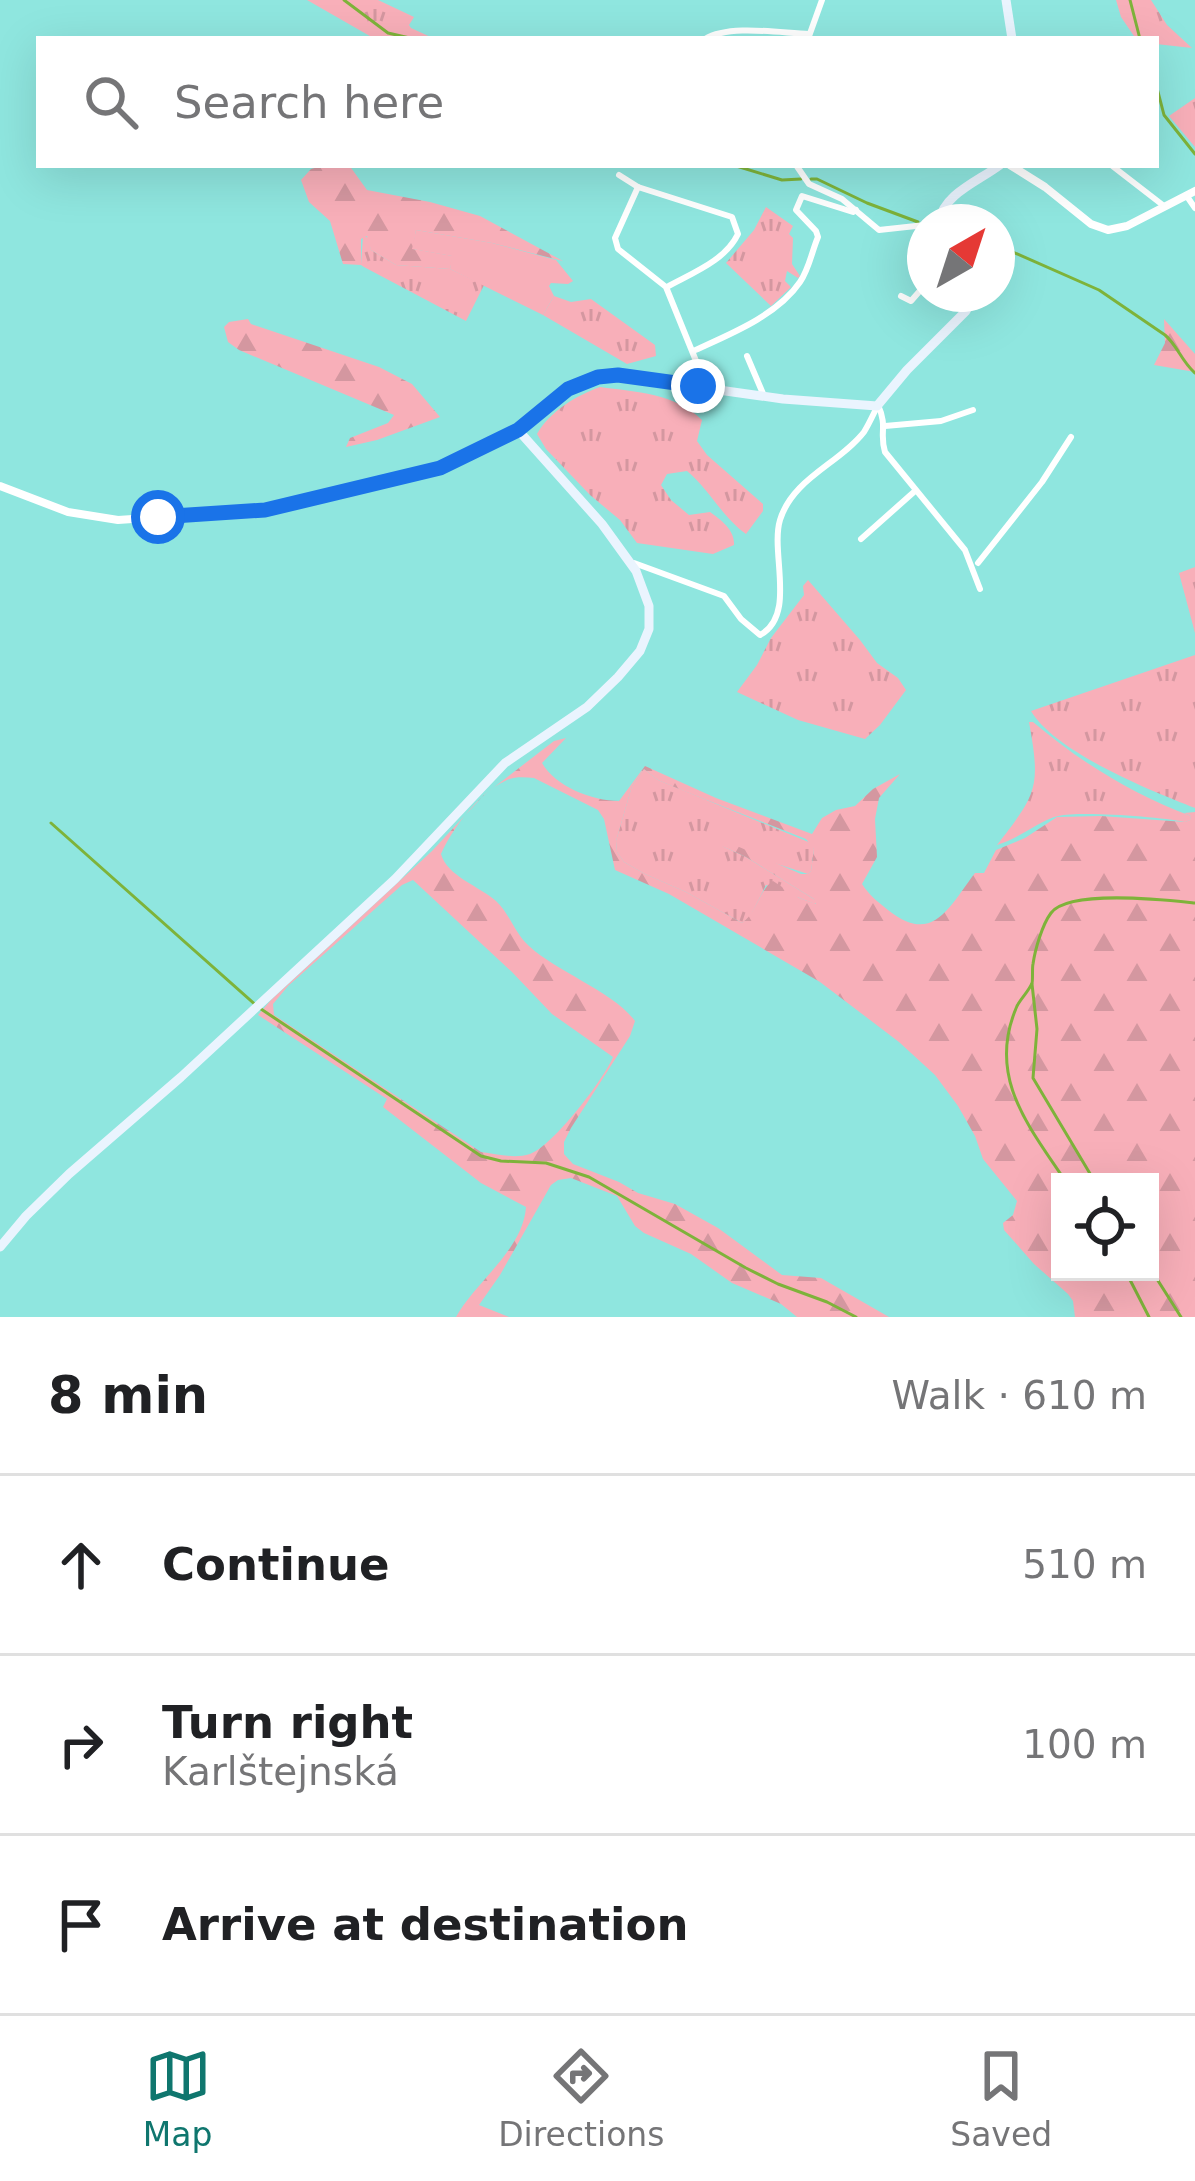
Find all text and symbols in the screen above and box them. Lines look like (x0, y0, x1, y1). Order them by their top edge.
search box (36, 36, 1159, 168)
icon: search (78, 69, 144, 135)
text: Search here (174, 76, 444, 129)
north arrow (907, 204, 1015, 312)
route end (671, 359, 725, 413)
route start (131, 490, 185, 544)
map controls (1051, 1173, 1159, 1281)
button: locate (1051, 1173, 1159, 1281)
text: 8 min (48, 1366, 208, 1425)
text: Walk · 610 m (892, 1373, 1147, 1418)
icon: ahead (48, 1532, 114, 1598)
text: Continue (162, 1538, 390, 1591)
text: 510 m (1022, 1542, 1147, 1587)
text: Turn right (162, 1696, 413, 1749)
icon: right (48, 1712, 114, 1778)
text: 100 m (1022, 1722, 1147, 1767)
text: Karlštejnská (162, 1749, 399, 1794)
icon: arrive (48, 1892, 114, 1958)
text: Arrive at destination (162, 1898, 688, 1951)
tab: Map (143, 2043, 213, 2154)
tab: Directions (498, 2043, 664, 2154)
tab: Saved (950, 2043, 1052, 2154)

